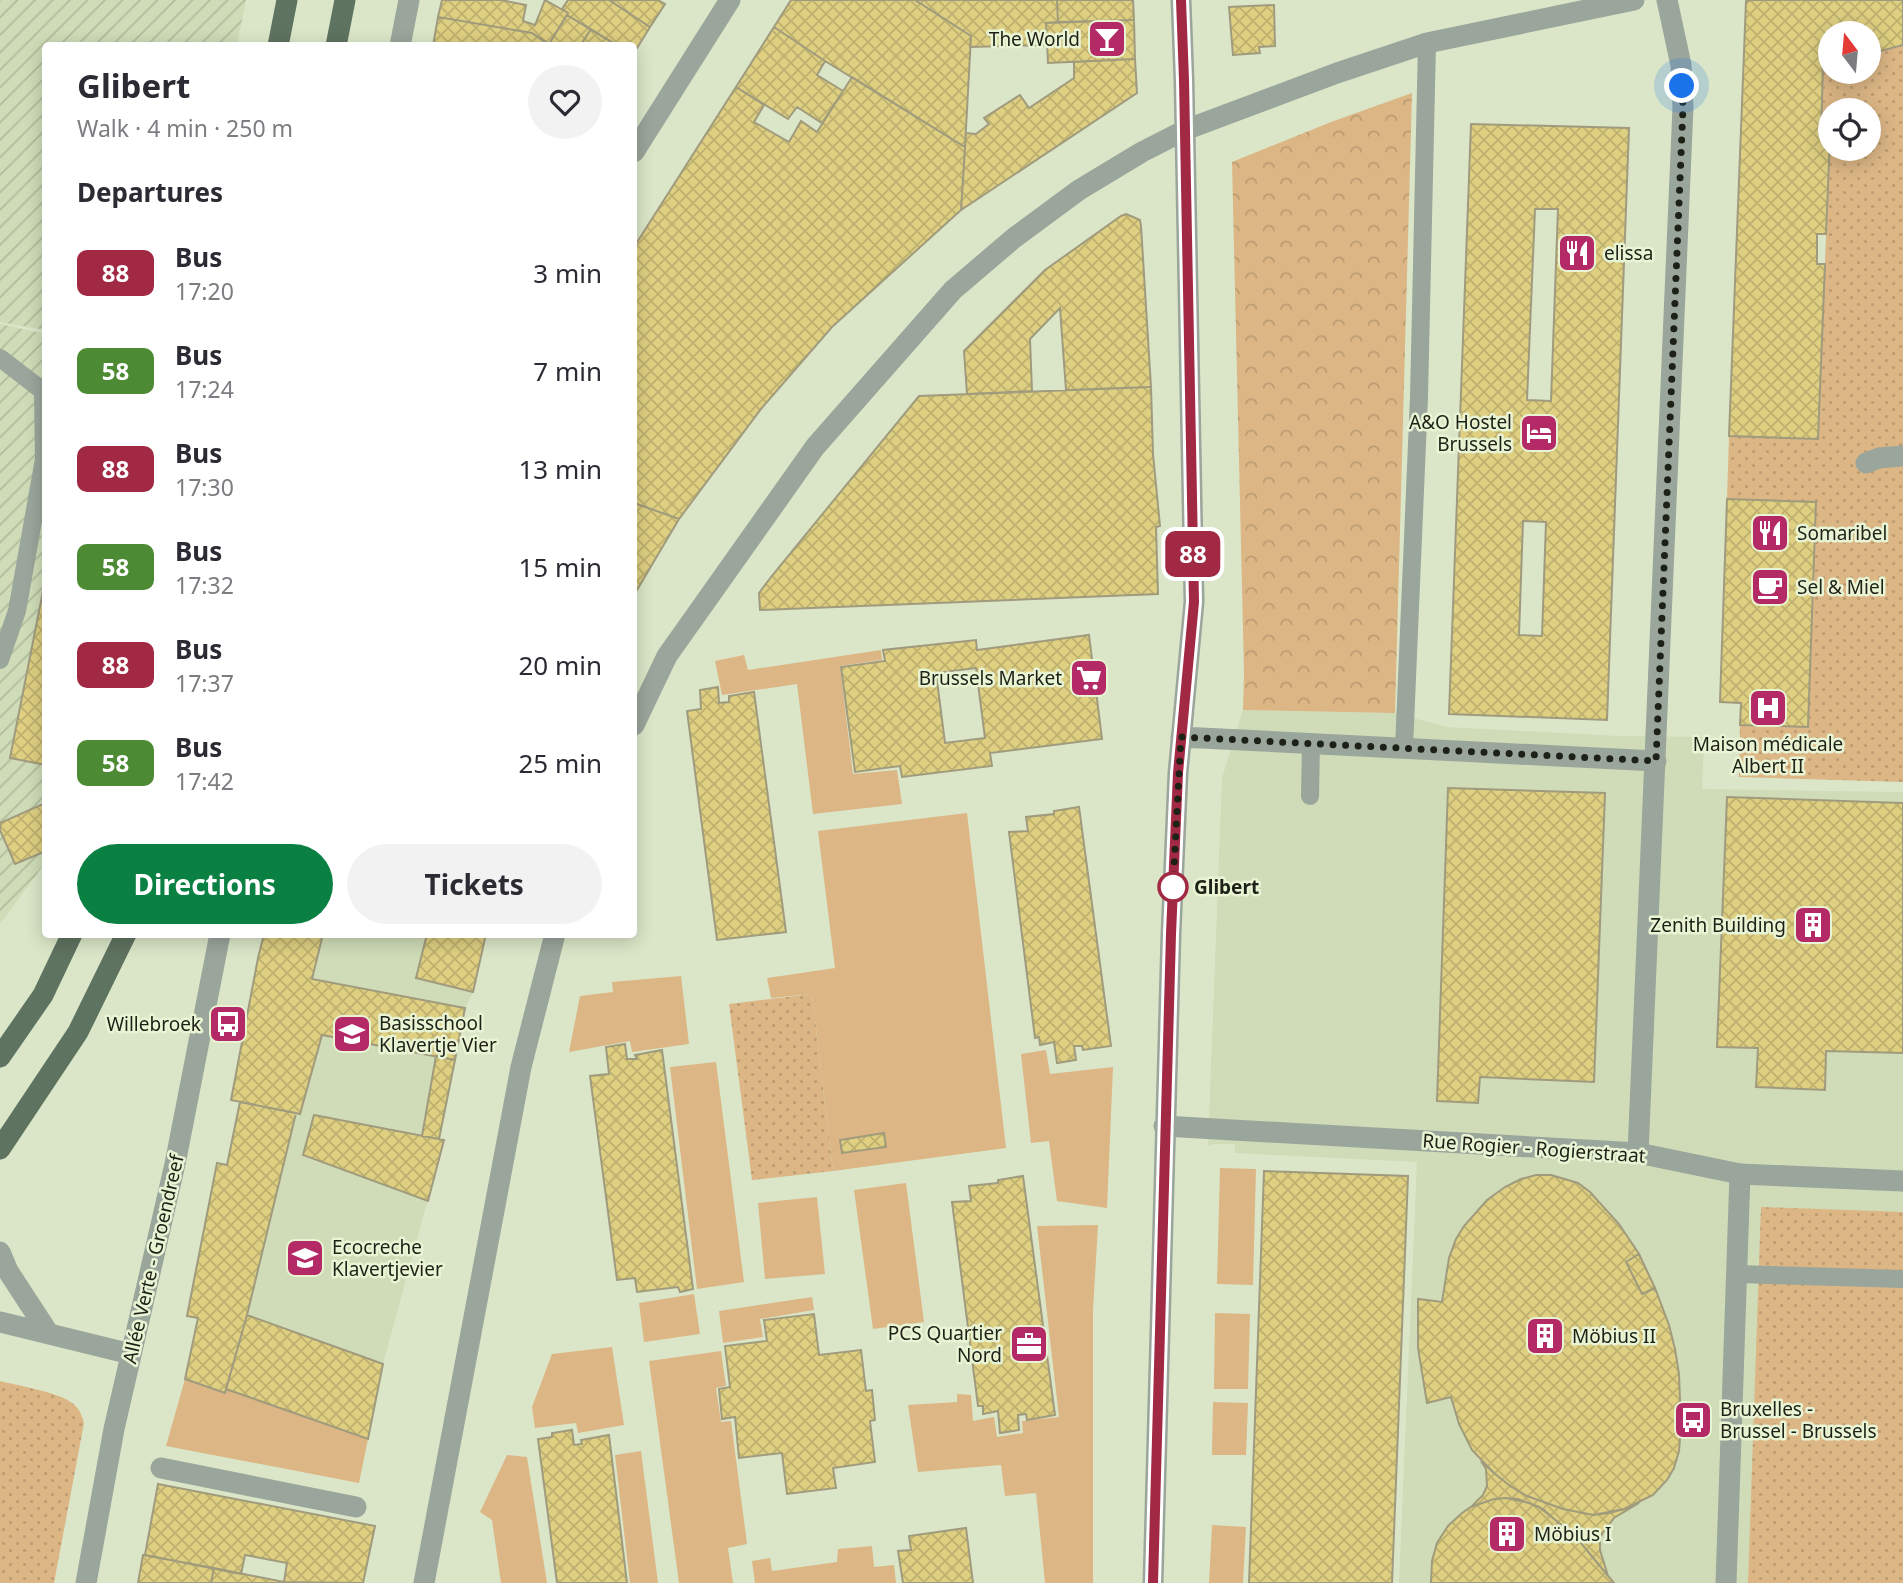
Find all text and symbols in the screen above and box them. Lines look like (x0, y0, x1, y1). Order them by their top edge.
bar icon: The World (1086, 18, 1128, 60)
north arrow (1818, 21, 1881, 84)
map controls (1818, 21, 1881, 161)
place label: The World (989, 26, 1080, 52)
text: Glibert (77, 63, 190, 108)
button: heart (528, 65, 602, 139)
your location (1664, 68, 1699, 103)
button: locate (1818, 98, 1881, 161)
text: Walk · 4 min · 250 m (77, 112, 293, 144)
text: Departures (77, 174, 223, 210)
restaurant icon: elissa (1556, 232, 1598, 274)
text: Bus (175, 239, 222, 275)
place label: elissa (1604, 240, 1653, 266)
text: 3 min (533, 255, 602, 291)
text: 88 (102, 256, 129, 289)
text: 17:20 (175, 275, 234, 307)
text: Bus (175, 337, 222, 373)
text: 7 min (533, 353, 602, 389)
text: 58 (102, 354, 129, 387)
text: 17:24 (175, 373, 234, 405)
place label: A&O Hostel Brussels (1409, 409, 1512, 457)
hotel icon: A&O Hostel Brussels (1518, 412, 1560, 454)
text: Bus (175, 435, 222, 471)
text: 13 min (518, 451, 602, 487)
text: 88 (102, 452, 129, 485)
text: 17:30 (175, 471, 234, 503)
restaurant icon: Somaribel (1749, 512, 1791, 554)
place label: Somaribel (1797, 520, 1887, 546)
line badge: 88 (1162, 531, 1224, 577)
text: Bus (175, 533, 222, 569)
text: 88 (1179, 537, 1207, 570)
text: 15 min (518, 549, 602, 585)
text: 58 (102, 550, 129, 583)
cafe icon: Sel & Miel (1749, 566, 1791, 608)
text: 17:32 (175, 569, 234, 601)
place label: Sel & Miel (1797, 574, 1885, 600)
text: Bus (175, 631, 222, 667)
text: 20 min (518, 647, 602, 683)
text: 88 (102, 648, 129, 681)
supermarket icon: Brussels Market (1068, 657, 1110, 699)
place label: Brussels Market (919, 665, 1062, 691)
text: 17:37 (175, 667, 234, 699)
hospital icon: Maison médicale Albert II (1747, 687, 1789, 729)
text: Bus (175, 729, 222, 765)
place label: Maison médicale Albert II (1693, 731, 1843, 779)
text: 25 min (518, 745, 602, 781)
text: 58 (102, 746, 129, 779)
text: 17:42 (175, 765, 234, 797)
button: Directions (77, 844, 333, 924)
button: Tickets (347, 844, 602, 924)
marker: Glibert (1158, 872, 1188, 902)
place label: Glibert (1194, 874, 1259, 900)
building icon: Zenith Building (1792, 904, 1834, 946)
place label: Zenith Building (1650, 912, 1786, 938)
bus stop icon: Willebroek (207, 1003, 249, 1045)
place label: Basisschool Klavertje Vier (379, 1010, 497, 1058)
place label: Willebroek (106, 1011, 201, 1037)
school or university icon: Basisschool Klavertje Vier (331, 1013, 373, 1055)
street label: Rue Rogier - Rogierstraat (1421, 1127, 1647, 1169)
street label: Allée Verte - Groendreef (116, 1150, 190, 1366)
place label: Ecocreche Klavertjevier (332, 1234, 443, 1282)
school or university icon: Ecocreche Klavertjevier (284, 1237, 326, 1279)
building icon: Möbius II (1524, 1315, 1566, 1357)
place label: PCS Quartier Nord (888, 1320, 1002, 1368)
office icon: PCS Quartier Nord (1008, 1323, 1050, 1365)
place label: Möbius II (1572, 1323, 1656, 1349)
place label: Bruxelles - Brussel - Brussels (1720, 1396, 1877, 1444)
bus stop icon: Bruxelles - Brussel - Brussels (1672, 1399, 1714, 1441)
building icon: Möbius I (1486, 1513, 1528, 1555)
place label: Möbius I (1534, 1521, 1612, 1547)

